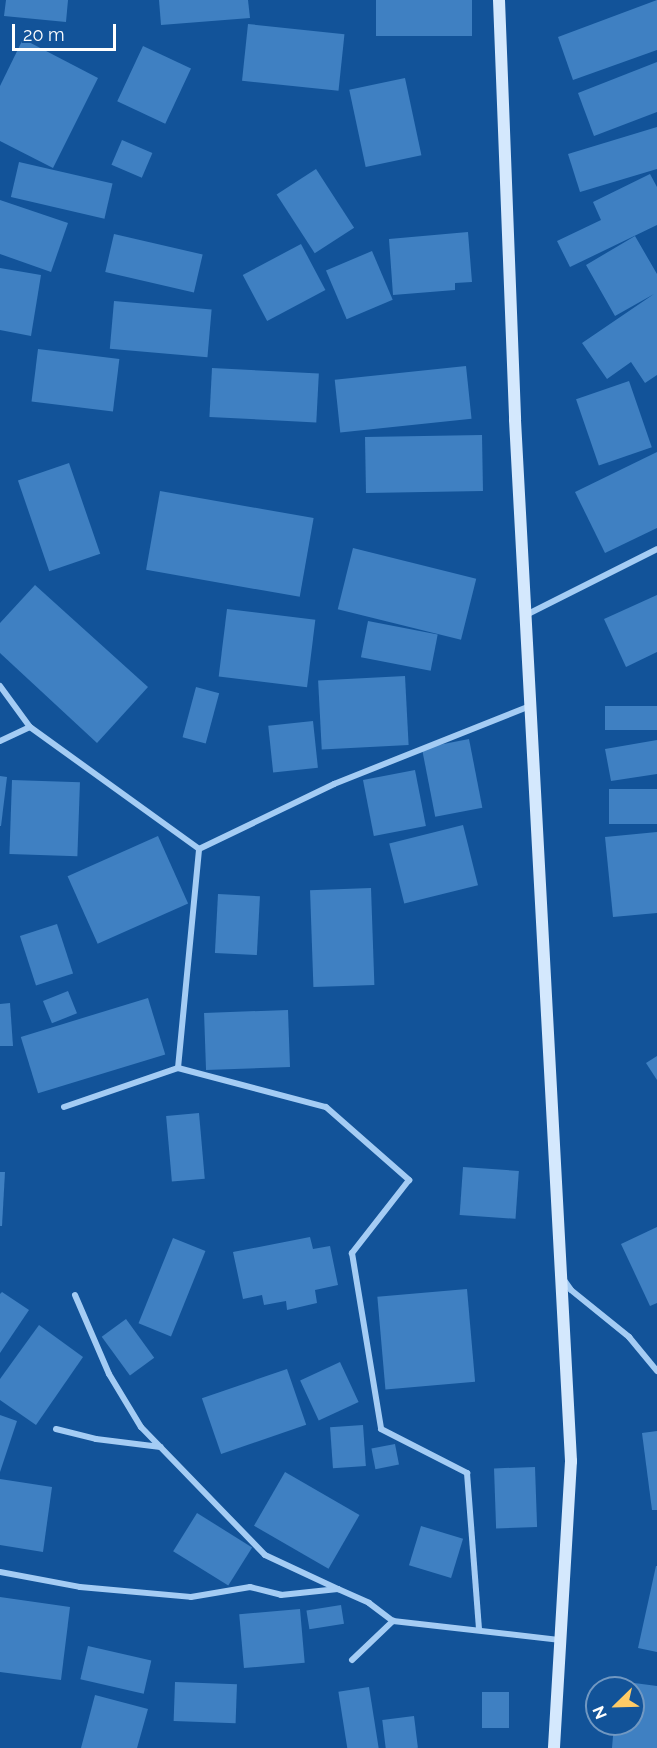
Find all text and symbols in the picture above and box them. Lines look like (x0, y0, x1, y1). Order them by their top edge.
scale bar (15, 12, 118, 50)
text: 20 m (23, 24, 65, 45)
north arrow (585, 1676, 645, 1736)
text: N (589, 1703, 611, 1722)

